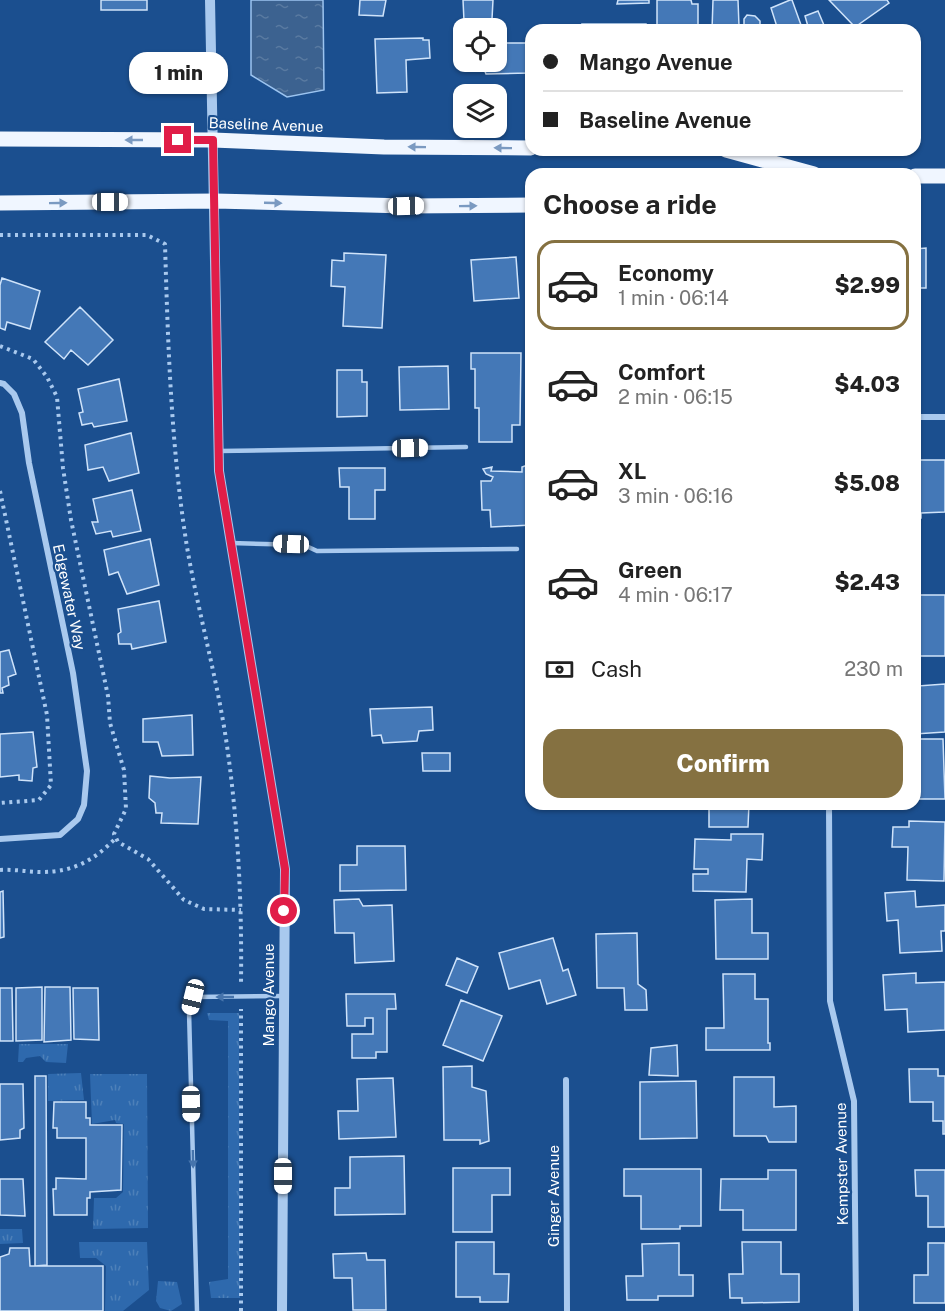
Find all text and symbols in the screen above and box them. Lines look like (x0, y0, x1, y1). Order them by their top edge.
map controls (453, 18, 507, 138)
button: locate (453, 18, 507, 72)
text: Mango Avenue (579, 49, 733, 75)
callout: 1 min (128, 53, 228, 95)
text: 1 min (154, 61, 203, 85)
button: layers (453, 84, 507, 138)
text: Baseline Avenue (579, 107, 751, 133)
street label: Baseline Avenue (208, 114, 324, 135)
route end (164, 126, 191, 153)
one-way arrow (124, 135, 143, 145)
one-way arrow (407, 142, 426, 152)
one-way arrow (494, 143, 513, 153)
text: Choose a ride (543, 188, 717, 220)
car (92, 193, 128, 211)
car (388, 197, 424, 215)
one-way arrow (49, 198, 68, 207)
one-way arrow (264, 198, 283, 208)
one-way arrow (459, 201, 478, 210)
icon: car (546, 258, 600, 312)
text: Economy (618, 260, 714, 286)
text: $2.99 (834, 272, 900, 298)
text: 1 min · 06:14 (618, 286, 729, 310)
icon: car (546, 357, 600, 411)
text: Comfort (618, 359, 705, 385)
text: $4.03 (834, 371, 900, 397)
text: 2 min · 06:15 (618, 385, 733, 409)
car (392, 439, 428, 457)
icon: car (546, 456, 600, 510)
text: XL (618, 458, 646, 484)
text: $5.08 (834, 470, 900, 496)
text: 3 min · 06:16 (618, 484, 733, 508)
car (273, 534, 309, 554)
street label: Edgewater Way (50, 542, 89, 652)
icon: car (546, 555, 600, 609)
text: Green (618, 557, 682, 583)
text: $2.43 (834, 569, 900, 595)
text: 4 min · 06:17 (618, 583, 733, 607)
icon: cash (543, 653, 576, 686)
text: Cash (591, 656, 642, 682)
text: 230 m (844, 657, 903, 681)
button: Confirm (543, 729, 903, 798)
route start (270, 897, 297, 924)
street label: Mango Avenue (260, 944, 277, 1046)
car (180, 977, 206, 1017)
one-way arrow (216, 992, 235, 1002)
car (182, 1086, 200, 1122)
street label: Kempster Avenue (832, 1102, 851, 1226)
street label: Ginger Avenue (545, 1145, 562, 1247)
one-way arrow (188, 1149, 197, 1168)
car (274, 1158, 292, 1194)

